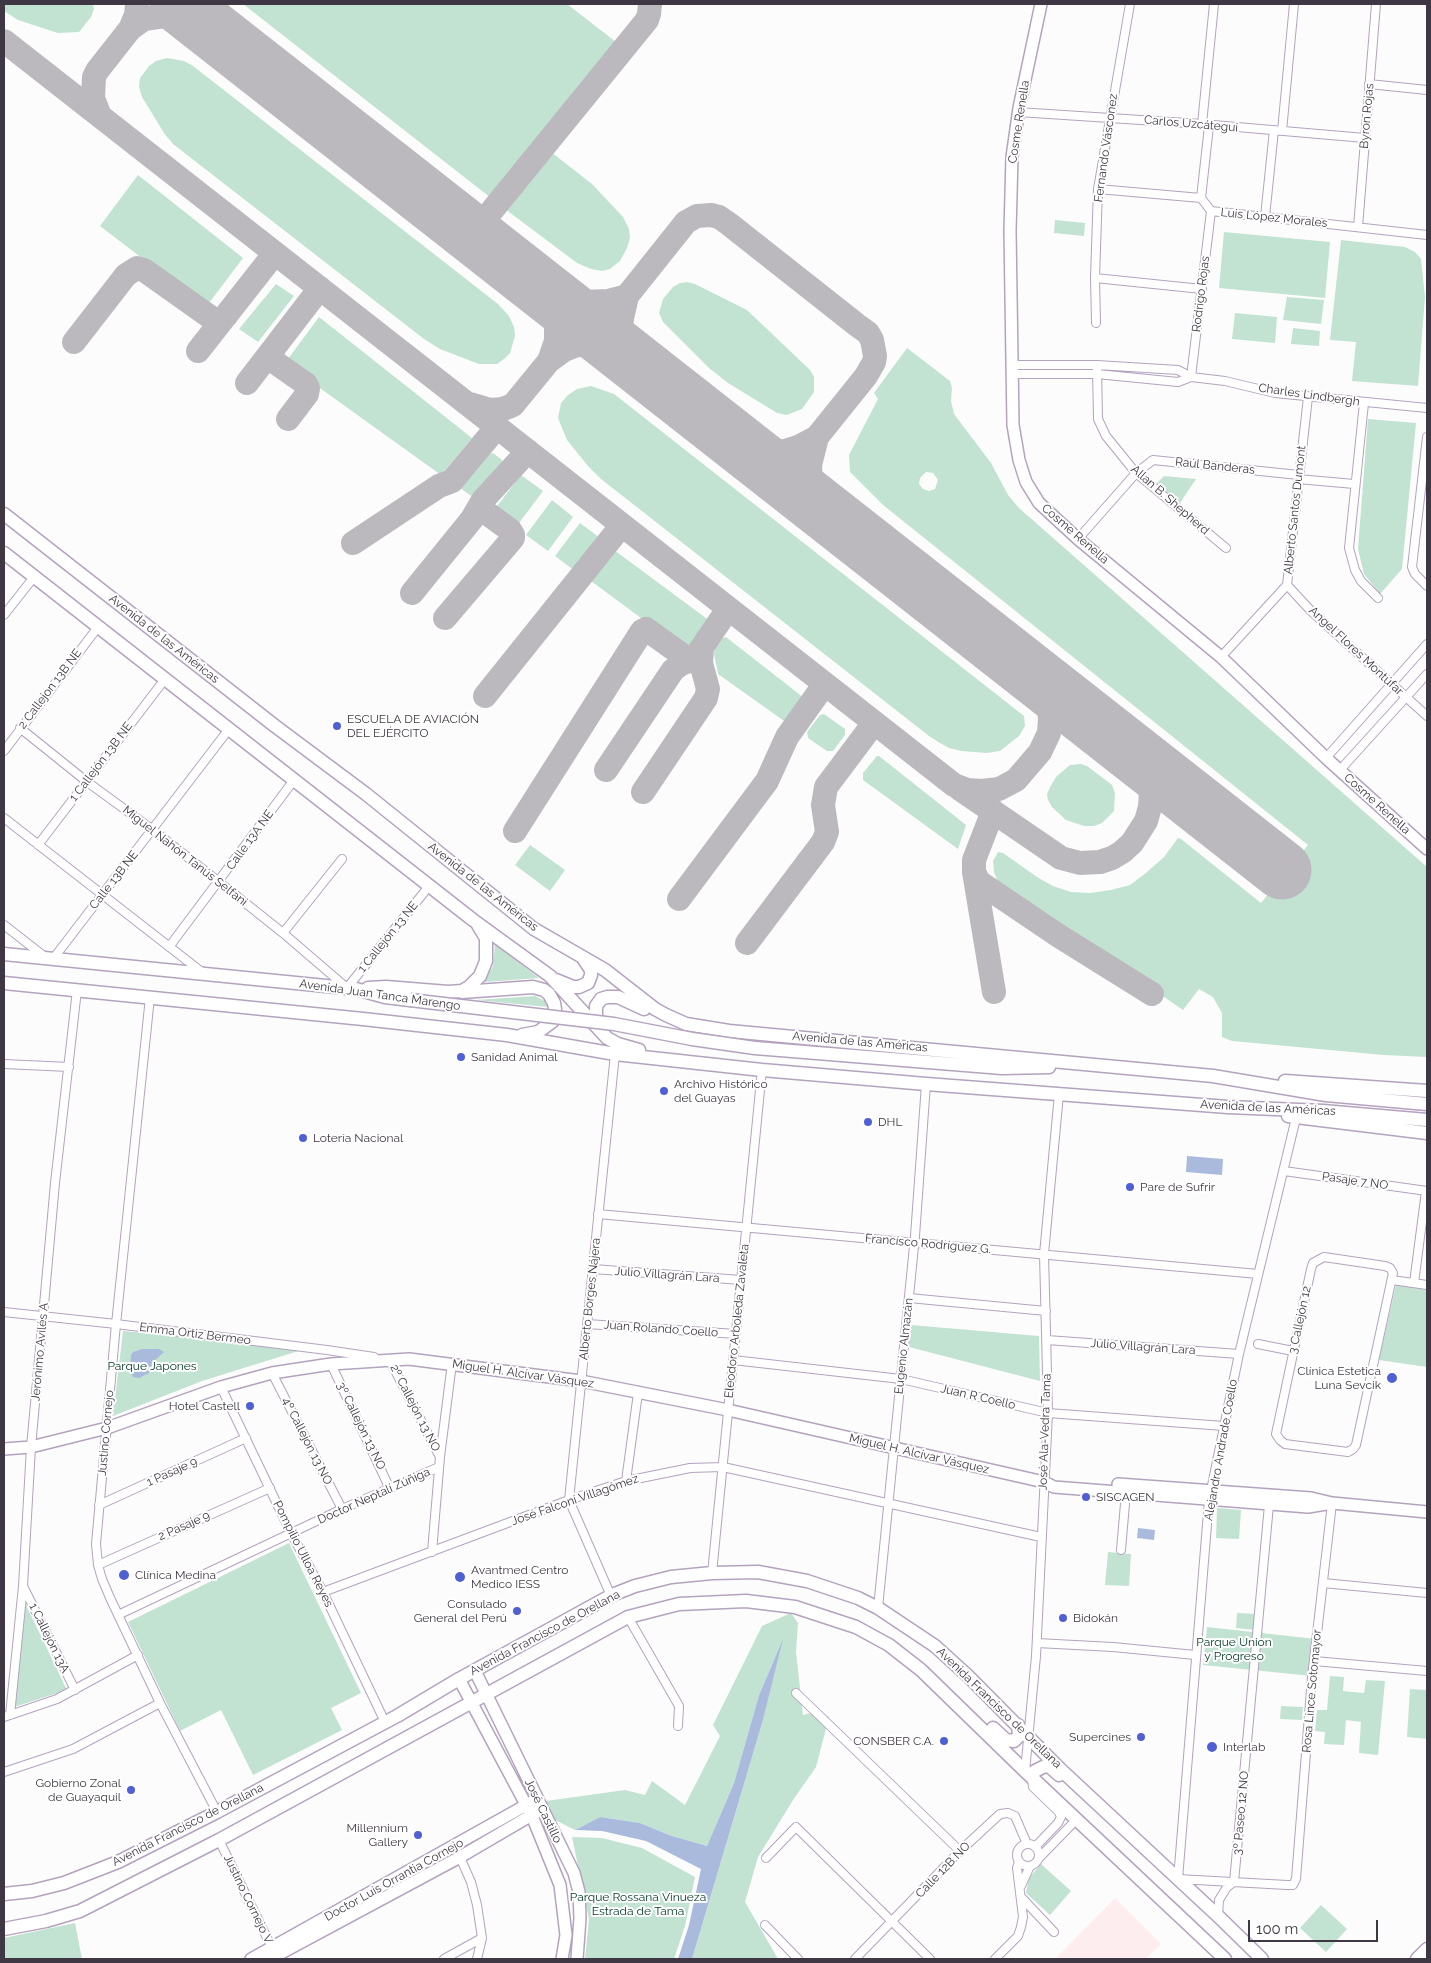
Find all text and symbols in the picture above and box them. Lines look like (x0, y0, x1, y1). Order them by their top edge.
street label: Cosme Renella (1005, 79, 1033, 165)
street label: Byron Rojas (1357, 83, 1377, 149)
street label: Fernando Vásconez (1091, 93, 1121, 203)
street label: Carlos Uzcátegui (1143, 113, 1239, 135)
street label: Luis López Morales (1220, 205, 1328, 231)
street label: Rodrigo Rojas (1189, 255, 1213, 333)
street label: Charles Lindbergh (1257, 381, 1361, 409)
street label: Alberto Santos Dumont (1281, 445, 1309, 575)
street label: Raúl Banderas (1174, 455, 1256, 477)
street label: Allan B. Shepherd (1128, 462, 1212, 538)
street label: Cosme Renella (1039, 501, 1111, 567)
street label: Avenida de las Américas (106, 592, 222, 686)
street label: Angel Flores Montúfar (1306, 604, 1406, 698)
street label: 2 Callejon 13B NE (15, 646, 85, 732)
place label: ESCUELA DE AVIACIÓN DEL EJÉRCITO (347, 712, 479, 740)
street label: 1 Callejón 13B NE (66, 719, 136, 805)
marker: ESCUELA DE AVIACIÓN DEL EJÉRCITO (331, 720, 343, 732)
street label: Cosme Renella (1341, 771, 1413, 837)
street label: Miguel Nahón Tanús Selfani (120, 803, 250, 909)
street label: Calle 13A NE (223, 807, 277, 873)
street label: Avenida de las Américas (425, 840, 541, 934)
street label: Calle 13B NE (87, 848, 141, 912)
street label: 1 Callejón 13 NE (355, 898, 421, 976)
street label: Avenida Juan Tanca Marengo (299, 977, 461, 1013)
street label: Avenida de las Américas (792, 1029, 928, 1055)
place label: Sanidad Animal (471, 1050, 558, 1064)
marker: Sanidad Animal (455, 1051, 467, 1063)
place label: Archivo Histórico del Guayas (674, 1077, 768, 1105)
marker: Archivo Histórico del Guayas (658, 1085, 670, 1097)
street label: Avenida de las Américas (1200, 1097, 1336, 1119)
place label: DHL (878, 1115, 902, 1129)
marker: DHL (862, 1116, 874, 1128)
place label: Lotería Nacional (313, 1131, 403, 1145)
marker: Lotería Nacional (297, 1132, 309, 1144)
street label: Pasaje 7 NO (1321, 1169, 1389, 1193)
place label: Pare de Sufrir (1140, 1180, 1215, 1194)
marker: Pare de Sufrir (1124, 1181, 1136, 1193)
street label: Francísco Rodríguez G. (864, 1231, 992, 1257)
street label: Alberto Borges Nájera (576, 1237, 604, 1361)
street label: Eleodoro Arboleda Zavaleta (722, 1243, 752, 1399)
street label: Julio Villagrán Lara (614, 1264, 720, 1286)
street label: 3 Callejón 12 (1286, 1285, 1314, 1355)
street label: Eugenio Almazán (892, 1297, 916, 1395)
street label: Jerónimo Avilés A (29, 1302, 51, 1402)
street label: Juan Rolando Coello (603, 1318, 719, 1340)
street label: Emma Ortiz Bermeo (138, 1320, 252, 1348)
street label: Julio Villagrán Lara (1090, 1336, 1196, 1358)
street label: Miguel H. Alcívar Vásquez (451, 1357, 595, 1391)
park label: Parque Japones (107, 1359, 197, 1373)
street label: 2º Callejón 13 NO (387, 1362, 443, 1454)
place label: Clínica Estetica Luna Sevcik (1297, 1364, 1381, 1392)
marker: Clínica Estetica Luna Sevcik (1385, 1371, 1399, 1385)
street label: José Ala-Vedra Tama (1036, 1373, 1054, 1491)
street label: Alejandro Andrade Coello (1201, 1378, 1241, 1522)
street label: 3º Callejón 13 NO (333, 1380, 389, 1472)
street label: Juan R Coello (939, 1381, 1017, 1413)
street label: Justino Cornejo (95, 1390, 117, 1476)
street label: 4º Callejón 13 NO (279, 1395, 335, 1487)
place label: Hotel Castell (169, 1399, 240, 1413)
marker: Hotel Castell (244, 1400, 256, 1412)
street label: Miguel H. Alcívar Vásquez (848, 1431, 990, 1477)
street label: 1 Pasaje 9 (144, 1454, 200, 1490)
street label: Doctor Neptalí Zúñiga (315, 1465, 433, 1527)
street label: José Falconí Villagómez (510, 1471, 640, 1529)
place label: SISCAGEN (1096, 1490, 1155, 1504)
marker: SISCAGEN (1080, 1491, 1092, 1503)
street label: Pompilio Ulloa Reyes (270, 1498, 336, 1610)
street label: 2 Pasaje 9 (156, 1508, 212, 1544)
place label: Avantmed Centro Medico IESS (471, 1563, 568, 1591)
marker: Clínica Medina (117, 1568, 131, 1582)
place label: Clínica Medina (135, 1568, 216, 1582)
marker: Avantmed Centro Medico IESS (453, 1570, 467, 1584)
street label: Avenida Francisco de Orellana (468, 1587, 622, 1679)
place label: Consulado General del Perú (414, 1597, 507, 1625)
street label: 1 Callejón 13A (26, 1601, 72, 1675)
marker: Consulado General del Perú (511, 1605, 523, 1617)
place label: Bidokán (1073, 1611, 1118, 1625)
marker: Bidokán (1057, 1612, 1069, 1624)
street label: Rosa Lince Sotomayor (1299, 1629, 1325, 1753)
park label: Parque Union y Progreso (1196, 1635, 1272, 1663)
street label: Avenida Francisco de Orellana (934, 1645, 1064, 1771)
place label: Supercines (1069, 1730, 1131, 1744)
marker: Supercines (1135, 1731, 1147, 1743)
place label: CONSBER C.A. (853, 1734, 934, 1748)
marker: CONSBER C.A. (938, 1735, 950, 1747)
marker: Interlab (1205, 1740, 1219, 1754)
place label: Interlab (1223, 1740, 1265, 1754)
street label: 3º Paseo 12 NO (1230, 1770, 1252, 1856)
place label: Gobierno Zonal de Guayaquil (35, 1776, 121, 1804)
street label: José Castillo (521, 1777, 565, 1845)
street label: Avenida Francisco de Orellana (110, 1780, 266, 1870)
marker: Gobierno Zonal de Guayaquil (125, 1784, 137, 1796)
place label: Millennium Gallery (347, 1821, 408, 1849)
marker: Millennium Gallery (412, 1829, 424, 1841)
street label: Doctor Luis Orrantia Cornejo (322, 1836, 466, 1924)
street label: Calle 12B NO (913, 1839, 973, 1901)
street label: Justino Cornejo V (220, 1852, 276, 1946)
park label: Parque Rossana Vinueza Estrada de Tama (570, 1890, 706, 1918)
scale bar (1251, 1910, 1381, 1942)
text: 100 m (1256, 1920, 1298, 1938)

